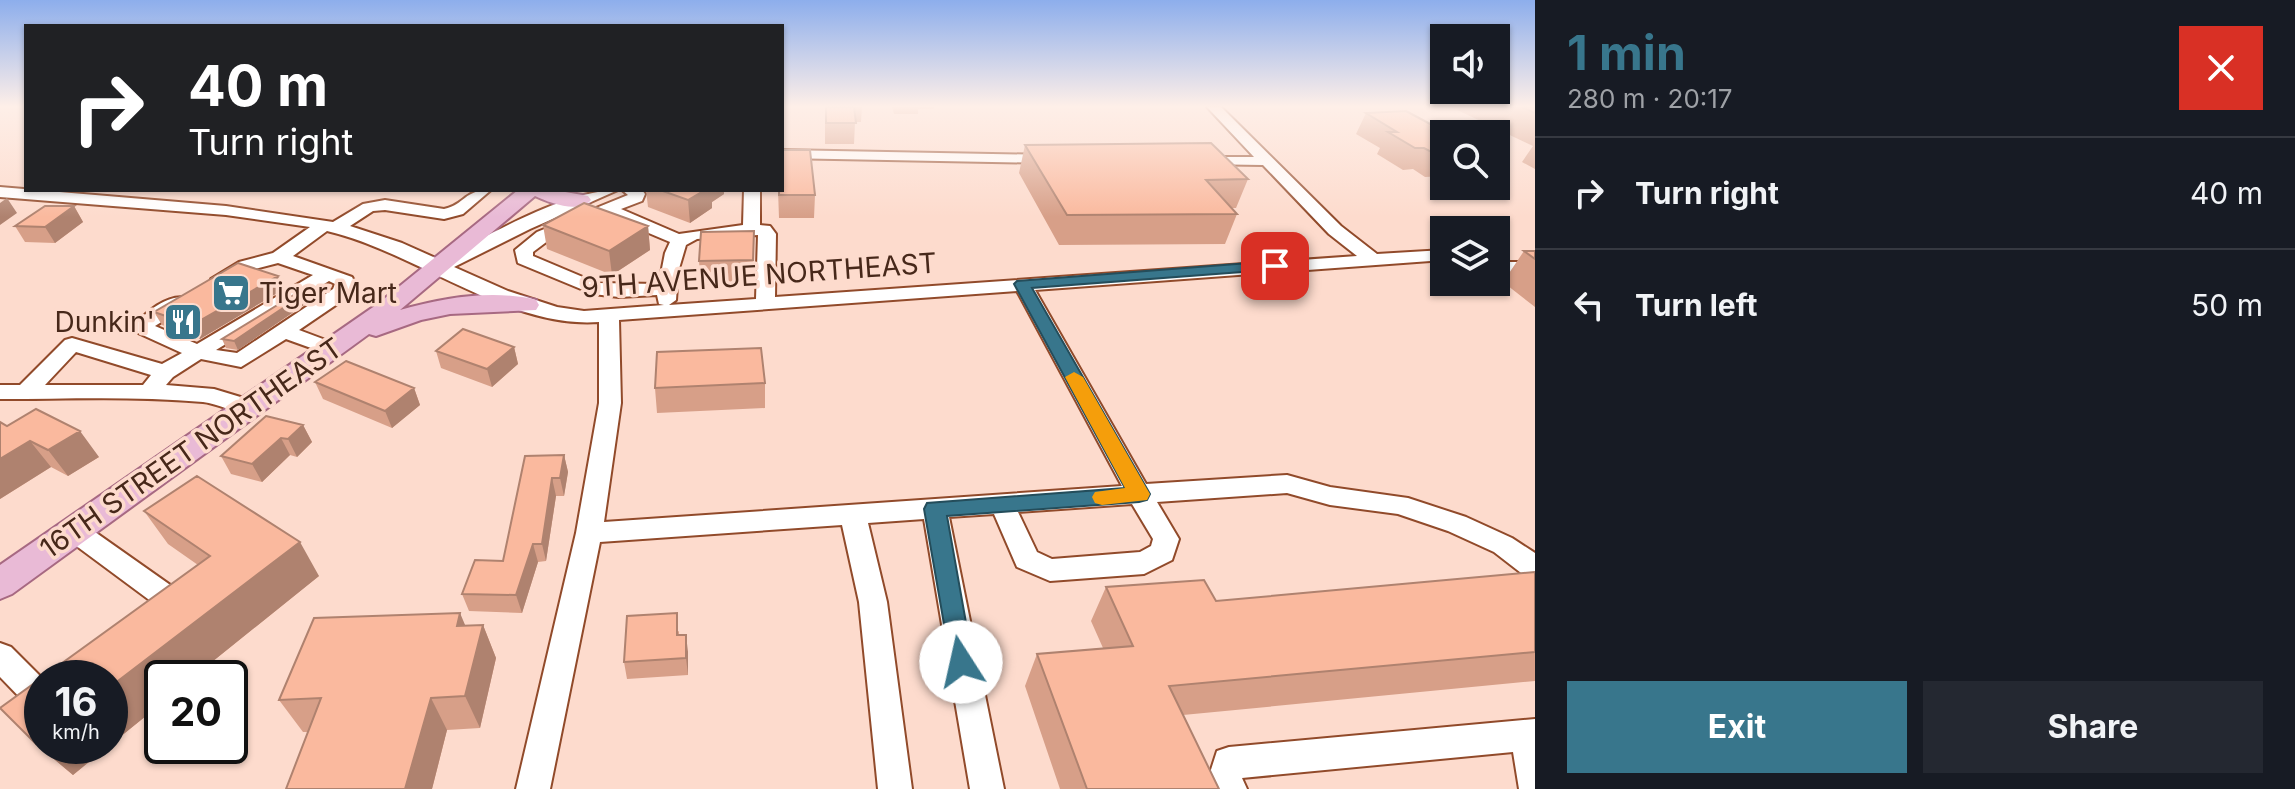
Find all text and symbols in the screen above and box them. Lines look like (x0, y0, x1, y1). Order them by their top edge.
text: 1 min (1567, 23, 1686, 82)
map controls (1430, 24, 1510, 296)
button: sound (1430, 24, 1510, 104)
button: close (2179, 26, 2263, 110)
text: 40 m (188, 52, 328, 120)
icon: right (56, 56, 160, 160)
text: 280 m · 20:17 (1567, 83, 1733, 114)
text: Turn right (188, 120, 353, 164)
button: search (1430, 120, 1510, 200)
icon: right (1567, 171, 1611, 215)
text: Turn right (1635, 175, 1779, 211)
text: 40 m (2190, 175, 2263, 211)
button: layers (1430, 216, 1510, 296)
pin (1241, 232, 1309, 300)
icon: arrive (1253, 244, 1297, 288)
street label: 9TH AVENUE NORTHEAST (580, 246, 938, 304)
supermarket icon: Tiger Mart (210, 272, 252, 314)
place label: Tiger Mart (259, 276, 397, 310)
icon: left (1567, 283, 1611, 327)
text: Turn left (1635, 287, 1757, 323)
text: 50 m (2191, 287, 2263, 323)
restaurant icon: Dunkin' (162, 301, 204, 343)
place label: Dunkin' (55, 305, 155, 339)
street label: 16TH STREET NORTHEAST (33, 331, 349, 565)
position arrow (919, 620, 1003, 704)
speed limit sign: 20 (144, 660, 248, 764)
text: 16 (54, 677, 98, 726)
button: Exit (1567, 681, 1907, 773)
button: Share (1923, 681, 2263, 773)
text: km/h (52, 720, 100, 744)

